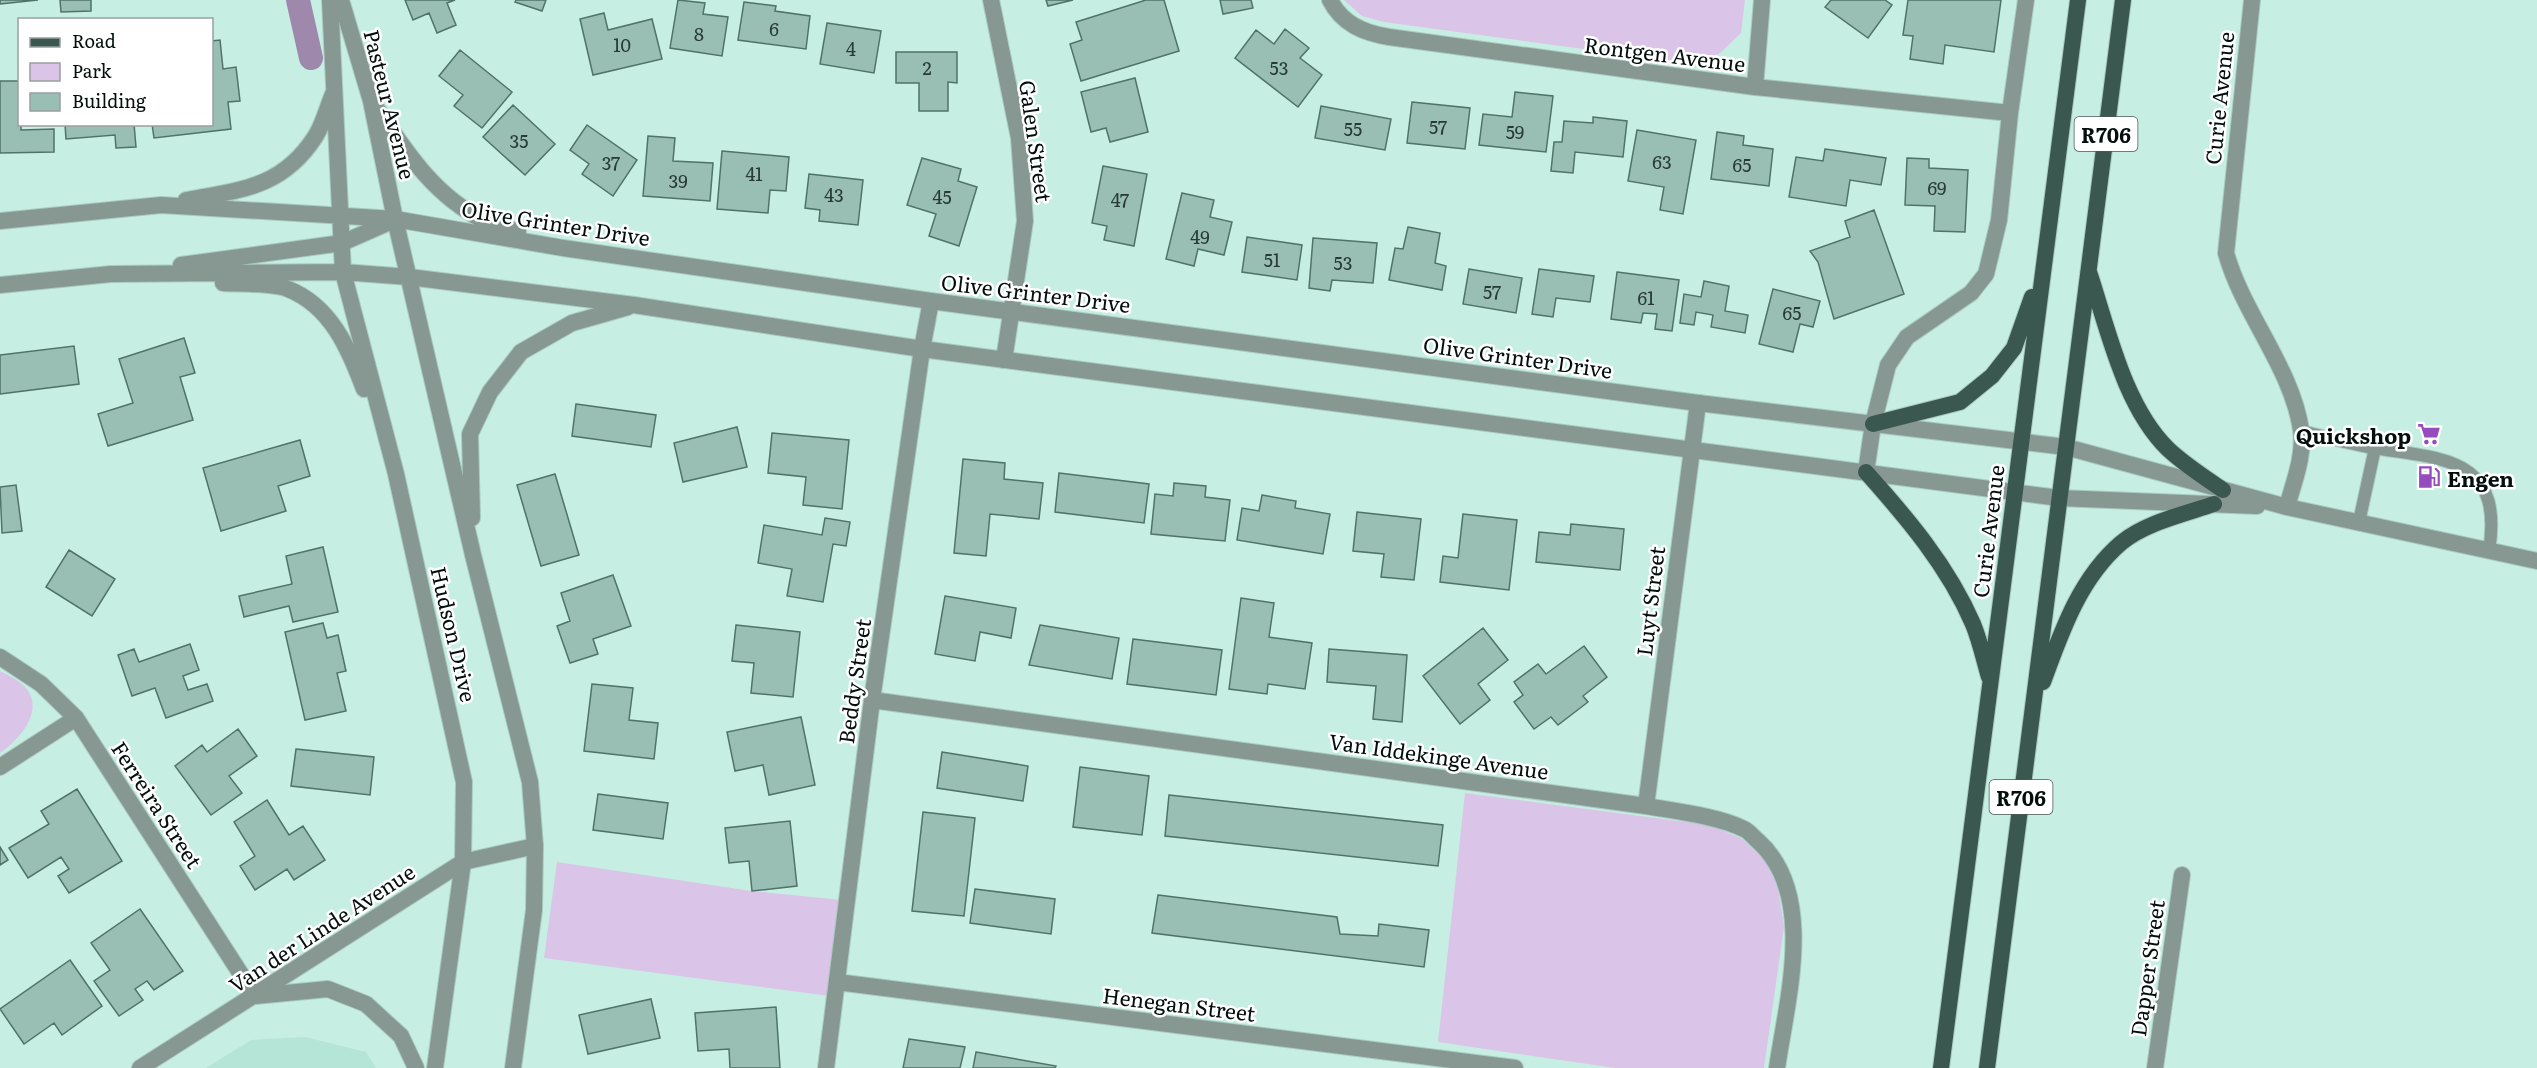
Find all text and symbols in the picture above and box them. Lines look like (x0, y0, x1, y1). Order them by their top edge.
house number: 6 (769, 15, 779, 42)
legend (18, 18, 213, 126)
house number: 8 (694, 20, 704, 47)
street label: Pasteur Avenue (357, 26, 425, 182)
text: Road (72, 27, 116, 54)
street label: Rontgen Avenue (1583, 28, 1748, 78)
street label: Curie Avenue (2196, 30, 2240, 166)
house number: 10 (613, 31, 631, 58)
house number: 4 (846, 35, 856, 62)
house number: 2 (922, 54, 932, 81)
house number: 53 (1270, 54, 1288, 81)
text: Park (72, 57, 113, 84)
street label: Galen Street (1013, 78, 1061, 204)
text: Building (72, 87, 147, 114)
house number: 57 (1429, 113, 1447, 140)
house number: 55 (1344, 115, 1362, 142)
road number: R706 (2074, 117, 2138, 151)
house number: 59 (1506, 118, 1524, 145)
house number: 35 (510, 127, 528, 154)
house number: 63 (1652, 148, 1672, 175)
house number: 37 (602, 149, 620, 176)
house number: 65 (1733, 151, 1751, 178)
house number: 41 (745, 160, 763, 187)
house number: 39 (668, 167, 688, 194)
house number: 69 (1927, 174, 1947, 201)
house number: 43 (824, 181, 844, 208)
house number: 45 (932, 183, 952, 210)
house number: 47 (1111, 186, 1129, 213)
street label: Olive Grinter Drive (459, 192, 653, 252)
house number: 49 (1190, 223, 1210, 250)
house number: 51 (1264, 246, 1280, 273)
house number: 53 (1334, 249, 1352, 276)
street label: Olive Grinter Drive (940, 265, 1133, 319)
house number: 57 (1483, 278, 1501, 305)
house number: 61 (1638, 284, 1655, 311)
house number: 65 (1783, 299, 1801, 326)
street label: Olive Grinter Drive (1422, 327, 1615, 385)
place label: Quickshop (2296, 419, 2411, 450)
supermarket icon: Quickshop (2416, 421, 2442, 447)
place label: Engen (2447, 462, 2514, 493)
street label: Curie Avenue (1963, 463, 2011, 599)
fuel station icon: Engen (2416, 464, 2442, 490)
street label: Luyt Street (1627, 544, 1671, 658)
street label: Hudson Drive (424, 563, 486, 705)
street label: Beddy Street (829, 616, 877, 746)
street label: Van Iddekinge Avenue (1327, 724, 1551, 786)
street label: Ferreira Street (105, 734, 211, 874)
road number: R706 (1990, 780, 2052, 814)
street label: Van der Linde Avenue (222, 855, 420, 999)
street label: Dapper Street (2121, 897, 2171, 1038)
street label: Henegan Street (1101, 978, 1258, 1028)

